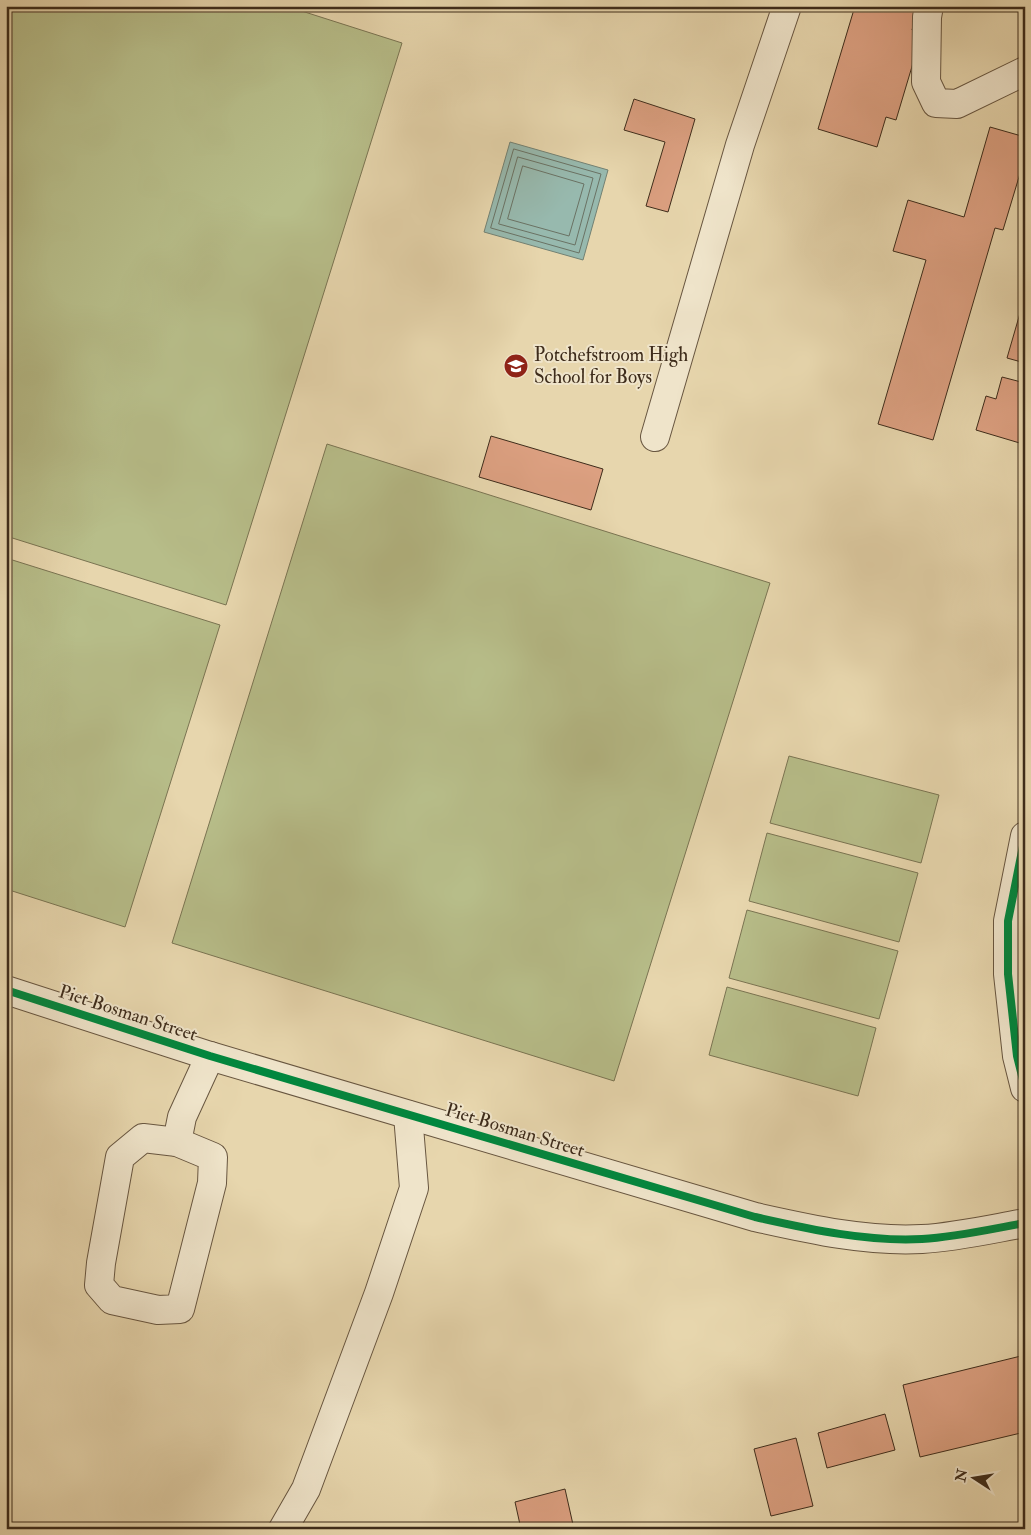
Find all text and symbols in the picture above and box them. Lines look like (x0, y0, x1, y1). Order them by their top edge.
place label: Potchefstroom High School for Boys (534, 343, 688, 389)
school or university icon: Potchefstroom High School for Boys (503, 353, 529, 379)
street label: Piet Bosman Street (56, 979, 200, 1047)
street label: Piet Bosman Street (442, 1097, 588, 1163)
north arrow (948, 1452, 998, 1502)
text: N (952, 1467, 971, 1484)

